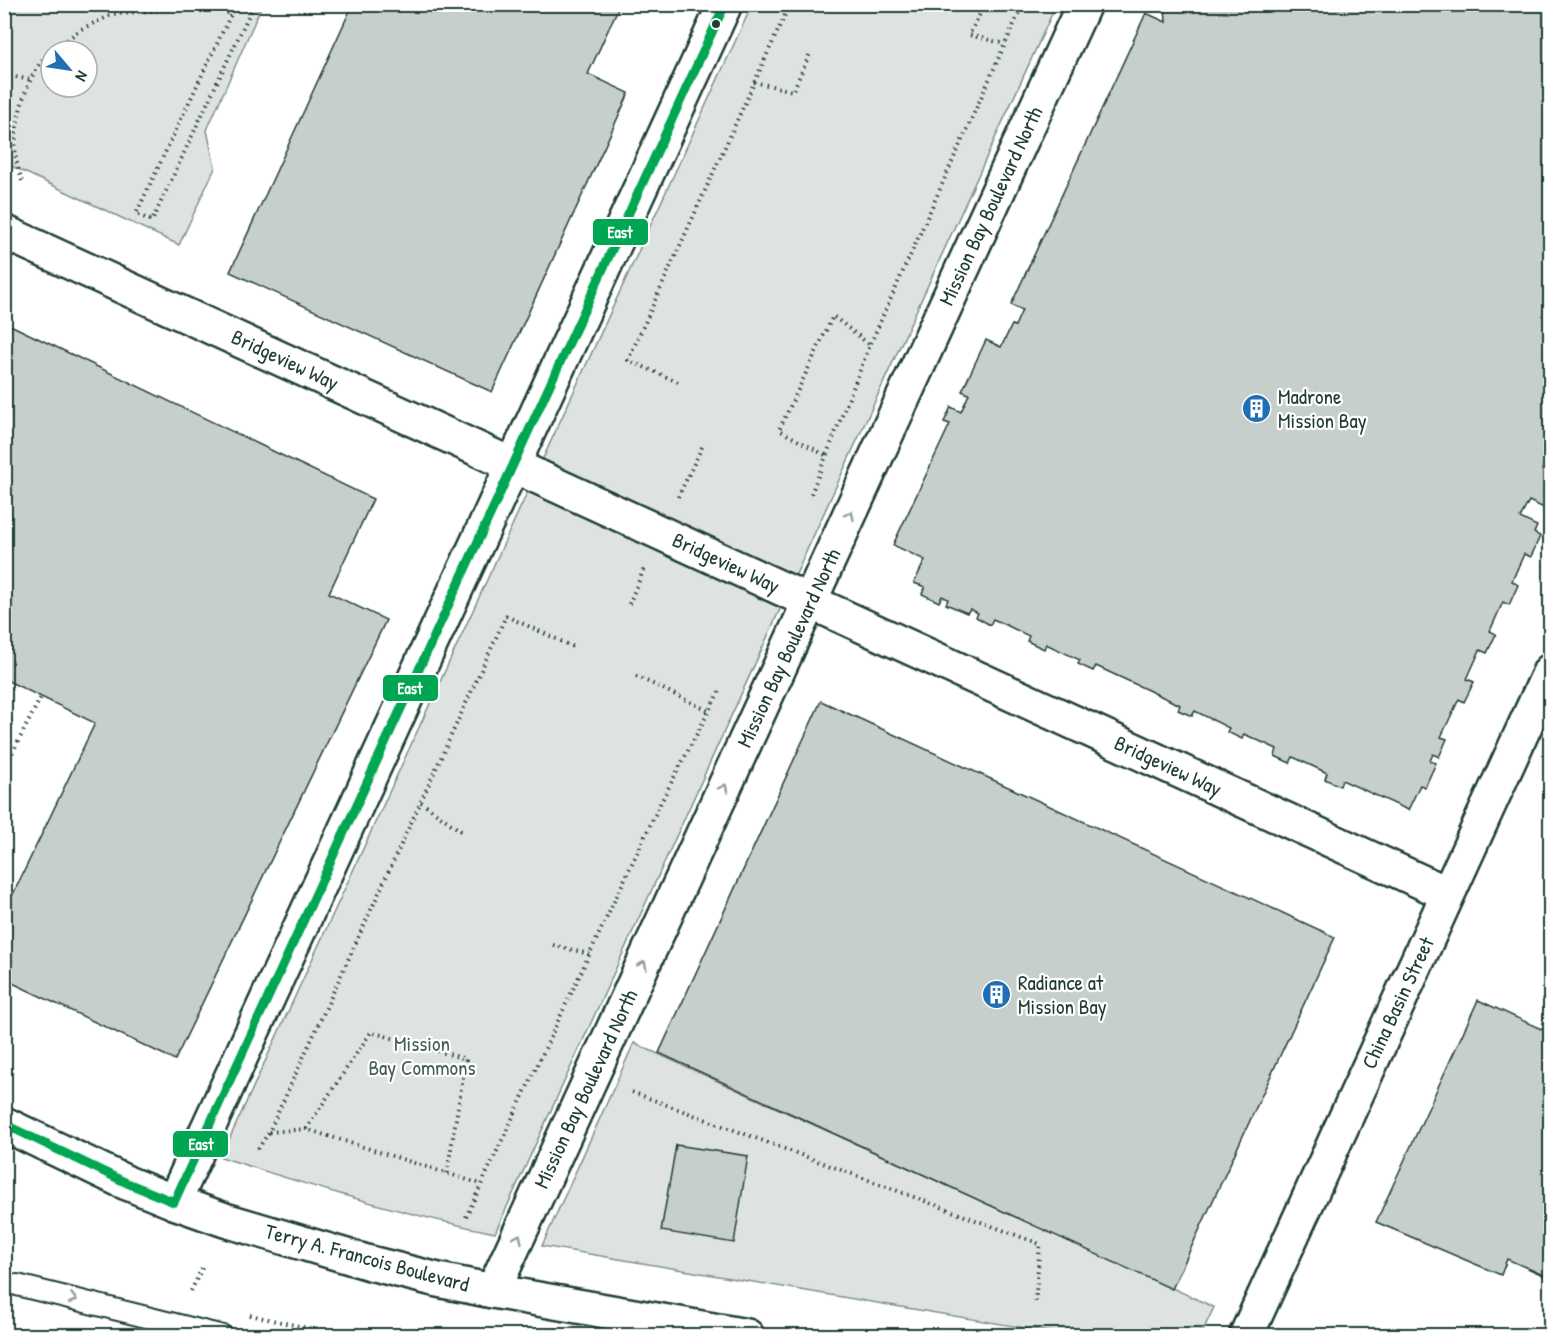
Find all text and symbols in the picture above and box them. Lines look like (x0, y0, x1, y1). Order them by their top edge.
unlabelled marker (710, 18, 722, 30)
north arrow (39, 39, 99, 99)
text: N (70, 67, 94, 86)
street label: Mission Bay Boulevard North (932, 101, 1049, 310)
line badge: East (592, 218, 649, 246)
text: East (607, 221, 633, 243)
street label: Bridgeview Way (227, 322, 344, 397)
place label: Madrone Mission Bay (1278, 382, 1367, 435)
building icon: Madrone Mission Bay (1241, 393, 1273, 425)
one-way arrow (842, 511, 854, 522)
street label: Bridgeview Way (668, 525, 785, 600)
street label: Mission Bay Boulevard North (730, 543, 847, 752)
line badge: East (382, 674, 439, 702)
text: East (397, 677, 423, 699)
street label: Bridgeview Way (1110, 728, 1227, 803)
one-way arrow (717, 783, 729, 794)
street label: China Basin Street (1354, 931, 1441, 1073)
one-way arrow (636, 961, 648, 972)
place label: Radiance at Mission Bay (1018, 968, 1107, 1021)
building icon: Radiance at Mission Bay (981, 979, 1013, 1011)
street label: Mission Bay Boulevard North (527, 984, 644, 1193)
park label: Mission Bay Commons (368, 1029, 476, 1082)
line badge: East (172, 1130, 229, 1158)
text: East (188, 1133, 214, 1155)
street label: Terry A. Francois Boulevard (262, 1216, 472, 1299)
one-way arrow (510, 1233, 522, 1244)
one-way arrow (68, 1291, 78, 1304)

